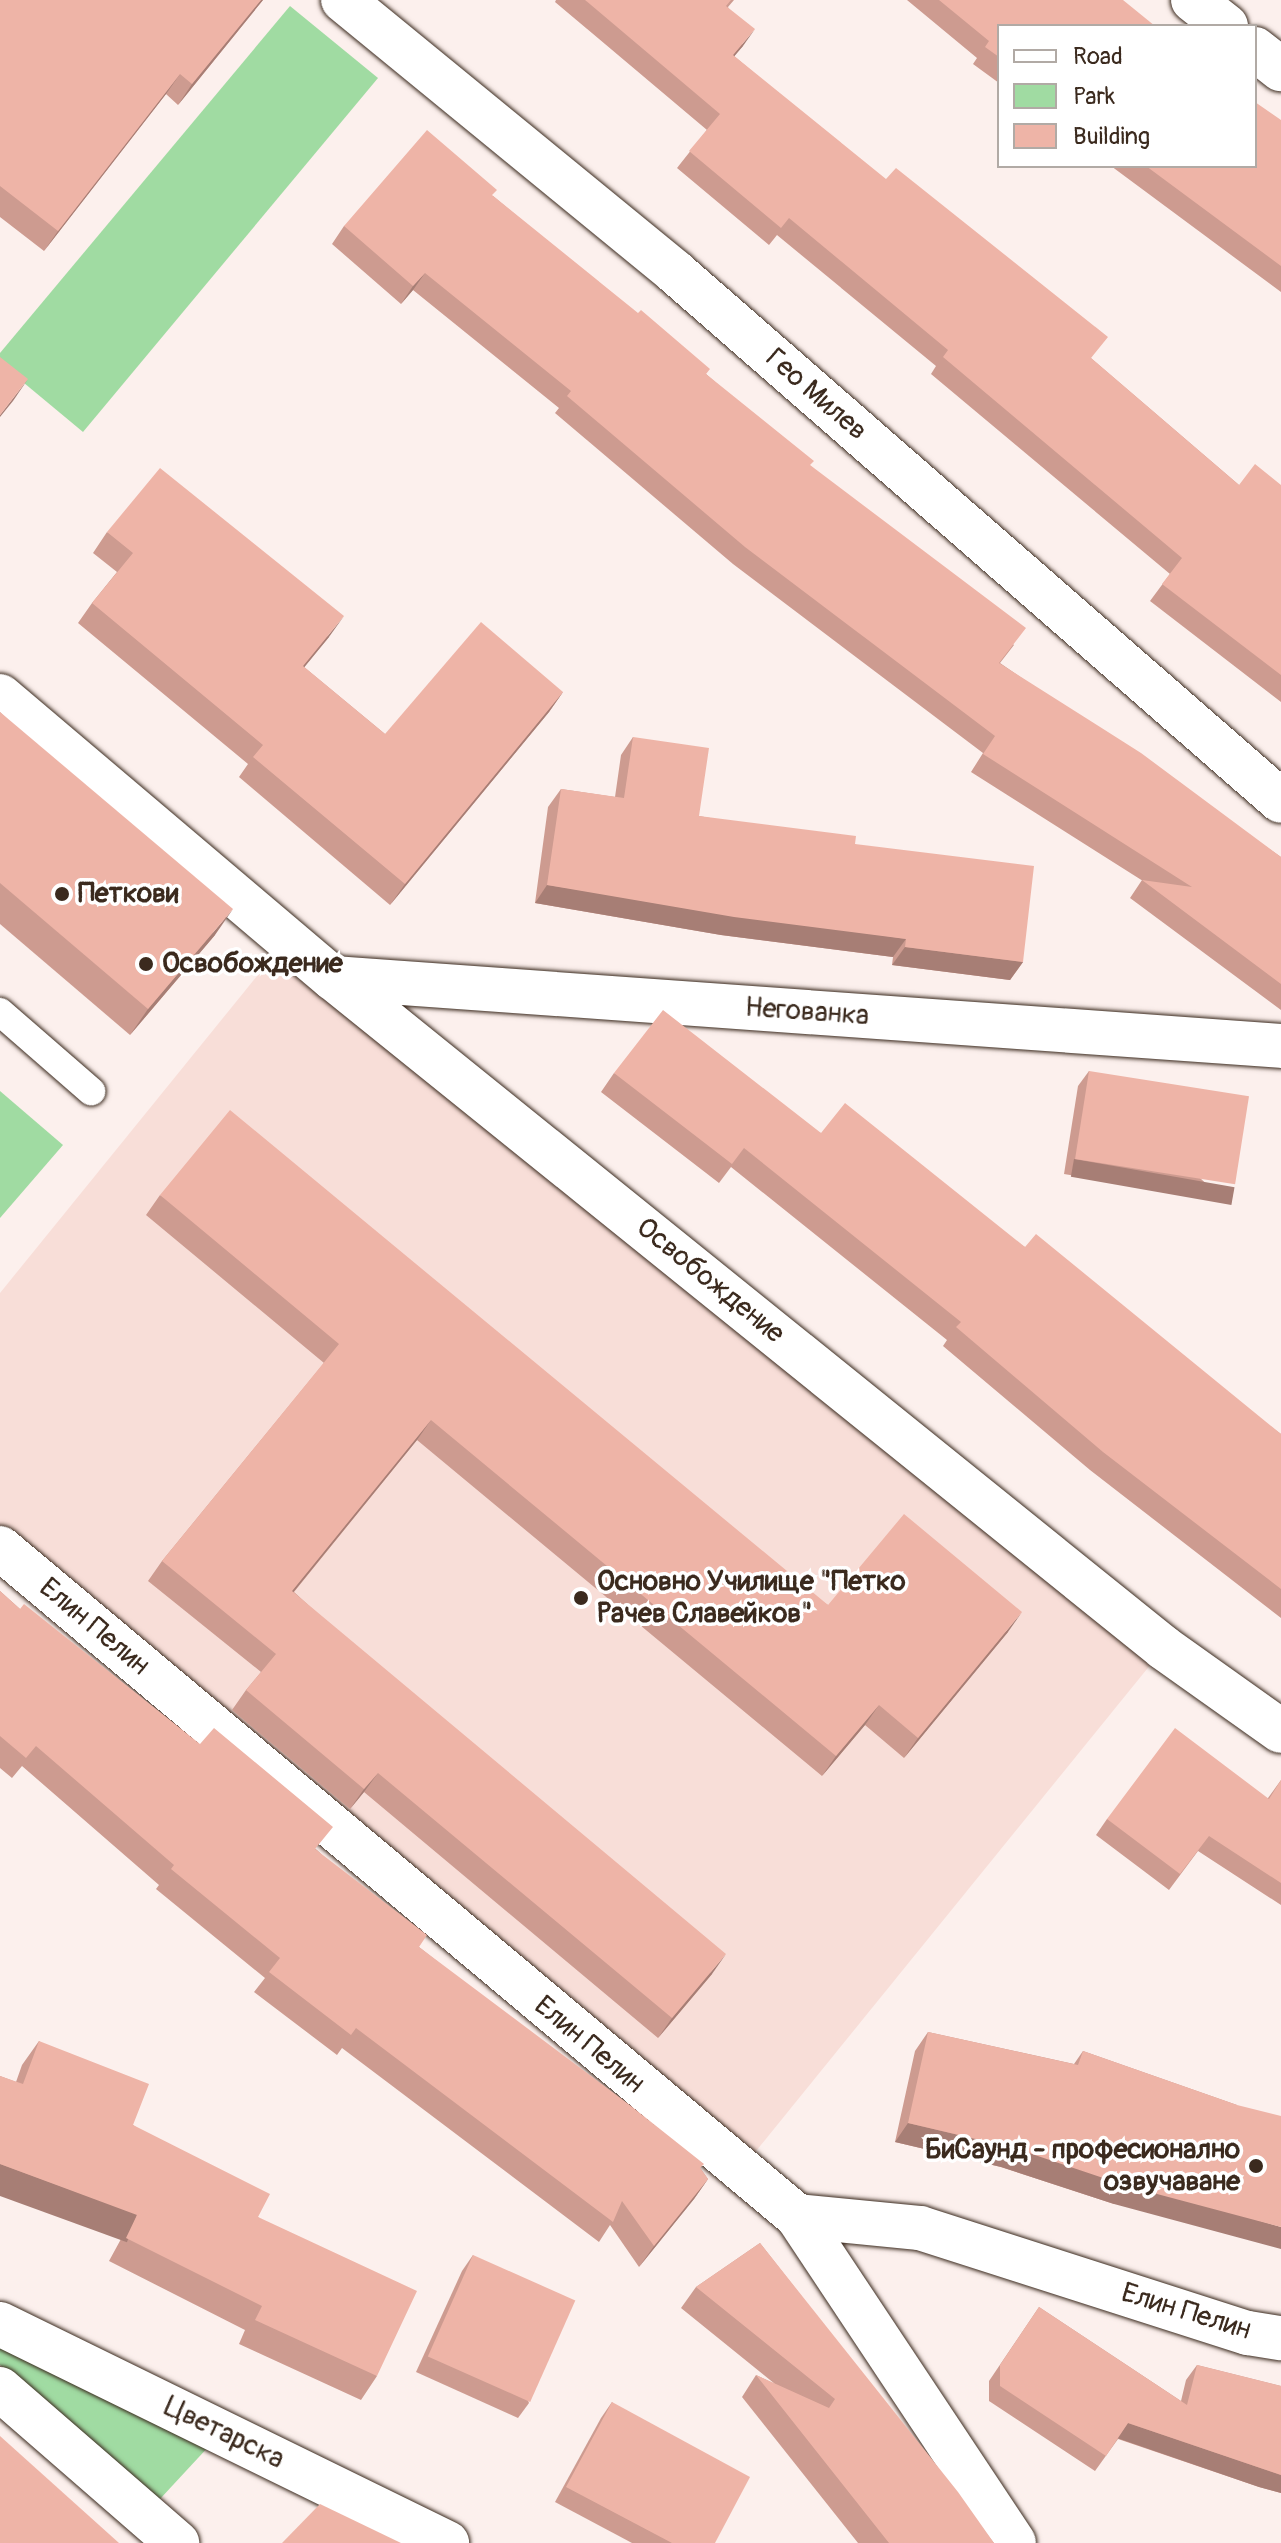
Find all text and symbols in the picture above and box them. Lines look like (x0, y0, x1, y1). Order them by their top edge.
legend (997, 24, 1257, 168)
text: Road (1073, 42, 1123, 71)
text: Park (1073, 82, 1115, 111)
text: Building (1073, 122, 1150, 151)
street label: Гео Милев (758, 342, 874, 448)
place label: Петкови (78, 877, 178, 911)
marker: Петкови (53, 885, 71, 903)
place label: Освобождение (162, 947, 343, 981)
marker: Освобождение (137, 955, 155, 973)
street label: Негованка (744, 991, 870, 1033)
street label: Освобождение (629, 1211, 791, 1351)
place label: Основно Училище "Петко Рачев Славейков" (597, 1565, 905, 1631)
street label: Елин Пелин (32, 1571, 156, 1683)
marker: Основно Училище "Петко Рачев Славейков" (572, 1589, 590, 1607)
street label: Елин Пелин (527, 1989, 651, 2101)
place label: БиСаунд - професионално озвучаване (925, 2133, 1240, 2199)
marker: БиСаунд - професионално озвучаване (1247, 2157, 1265, 2175)
street label: Елин Пелин (1117, 2276, 1255, 2348)
street label: Цветарска (158, 2390, 290, 2476)

